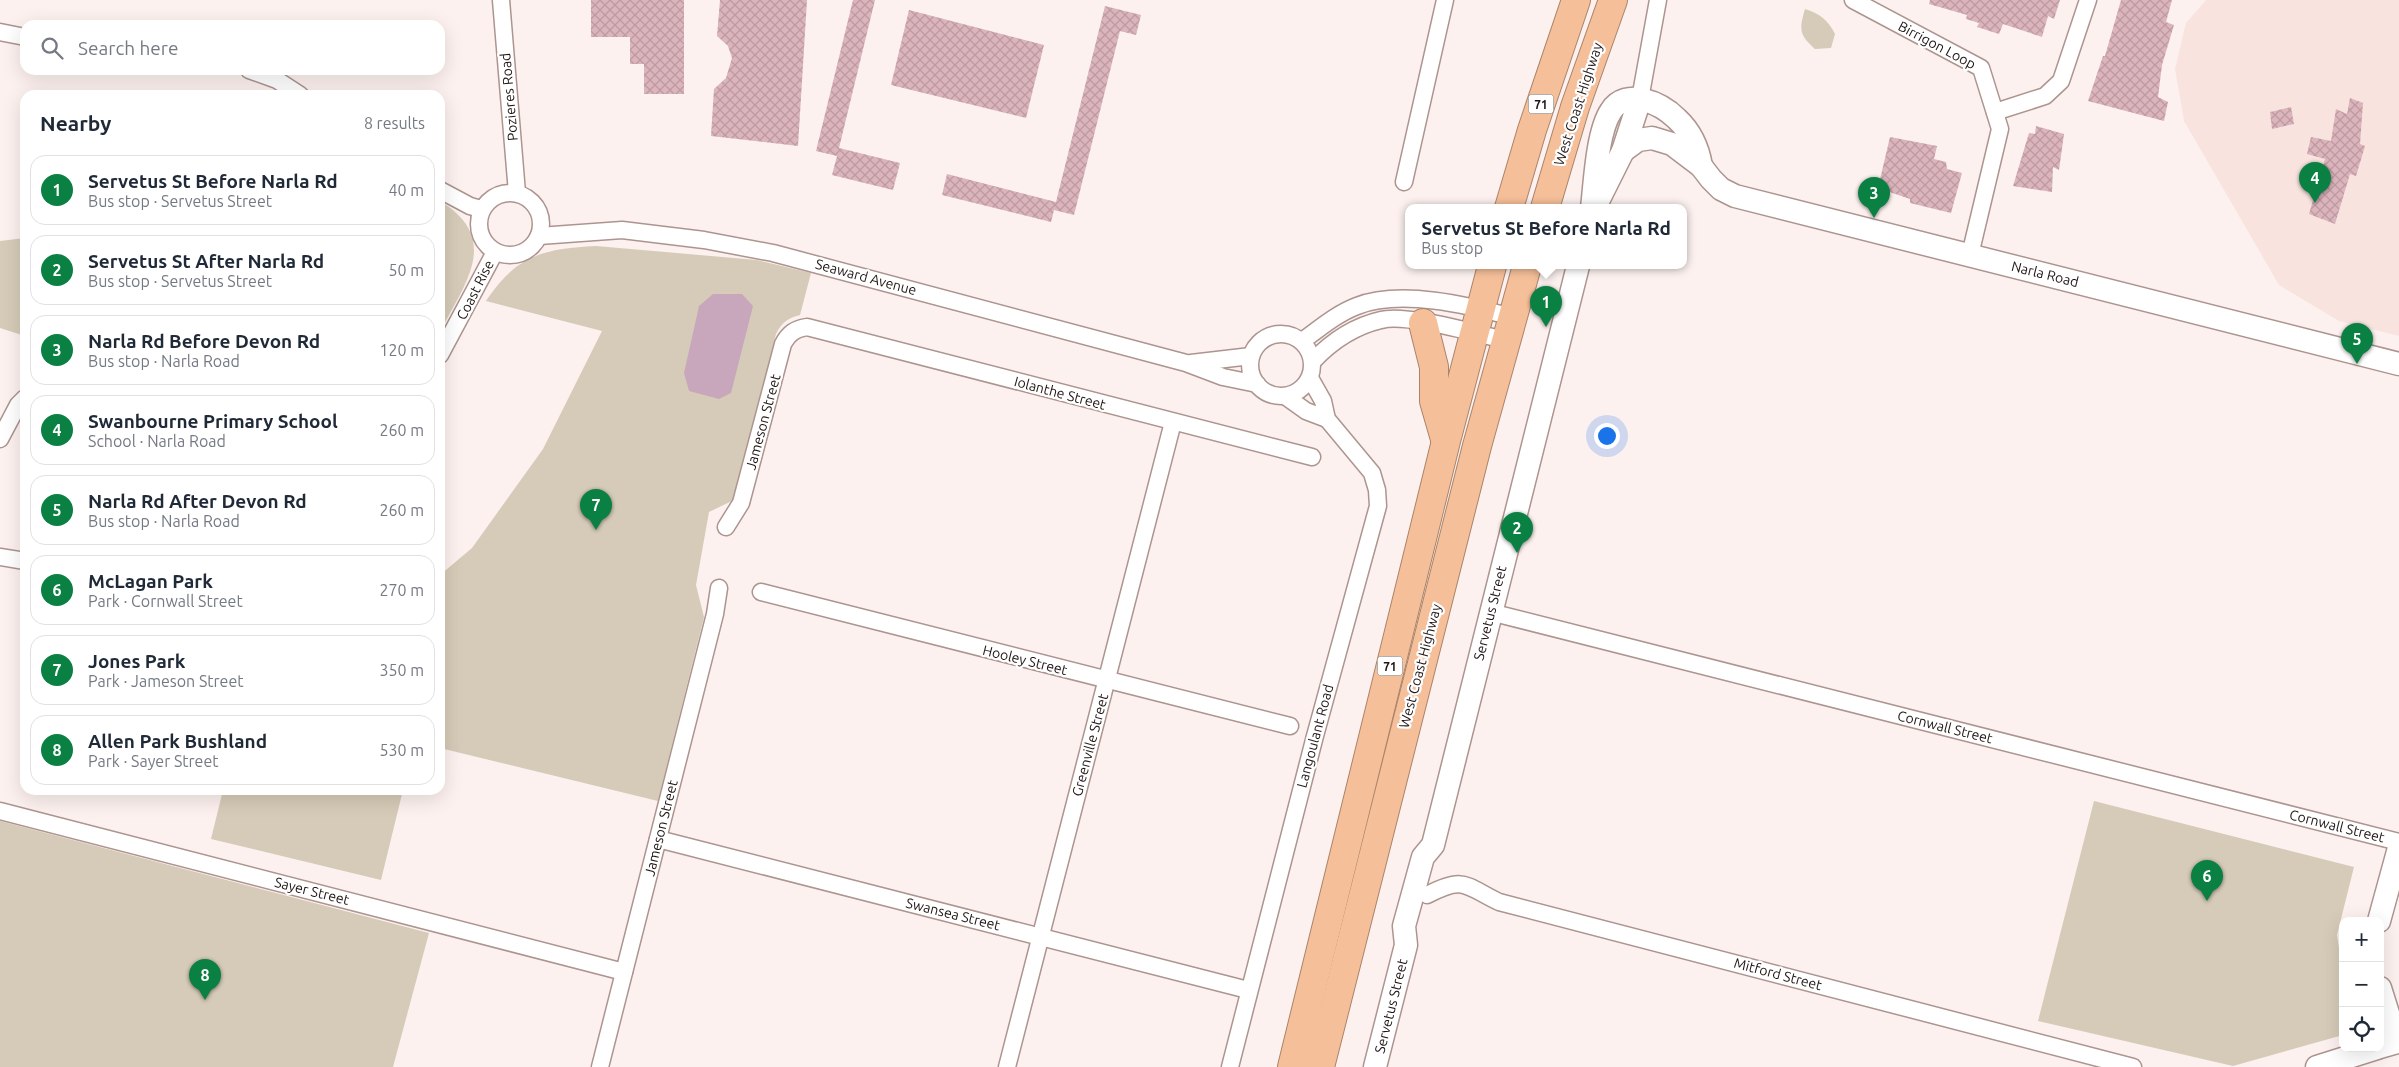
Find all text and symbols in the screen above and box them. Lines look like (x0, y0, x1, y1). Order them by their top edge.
street label: Birrigon Loop (1896, 18, 1978, 72)
search box (20, 20, 445, 75)
icon: search (38, 34, 66, 62)
text: Search here (78, 37, 178, 59)
street label: West Coast Highway (1551, 40, 1605, 167)
street label: Pozieres Road (497, 52, 521, 142)
road number: 71 (1528, 95, 1554, 114)
text: Nearby (40, 111, 111, 135)
text: 8 results (364, 114, 425, 132)
pin: 4 (2299, 162, 2331, 203)
text: Servetus St Before Narla Rd (88, 170, 338, 192)
pin: 3 (1858, 177, 1890, 218)
text: 1 (52, 181, 62, 199)
text: 40 m (388, 181, 424, 199)
text: Bus stop · Servetus Street (88, 192, 272, 210)
popup (1405, 204, 1687, 269)
text: Servetus St Before Narla Rd (1421, 217, 1671, 239)
text: Bus stop (1421, 239, 1483, 257)
text: Servetus St After Narla Rd (88, 250, 324, 272)
street label: Seaward Avenue (814, 256, 918, 298)
street label: Coast Rise (453, 258, 497, 322)
street label: Narla Road (2010, 258, 2080, 290)
text: 2 (52, 261, 62, 279)
text: 50 m (388, 261, 424, 279)
text: Bus stop · Servetus Street (88, 272, 272, 290)
pin: 1 (1530, 286, 1562, 327)
pin: 5 (2341, 323, 2373, 364)
text: Narla Rd Before Devon Rd (88, 330, 320, 352)
text: 3 (52, 341, 62, 359)
text: 120 m (379, 341, 424, 359)
text: Bus stop · Narla Road (88, 352, 240, 370)
street label: Jameson Street (743, 372, 784, 472)
street label: Iolanthe Street (1012, 373, 1108, 413)
text: Swanbourne Primary School (88, 410, 338, 432)
text: 4 (52, 421, 62, 439)
text: 260 m (379, 421, 424, 439)
your location (1594, 423, 1620, 449)
text: School · Narla Road (88, 432, 226, 450)
pin: 7 (580, 489, 612, 530)
text: Narla Rd After Devon Rd (88, 490, 307, 512)
text: 5 (52, 501, 62, 519)
text: 260 m (379, 501, 424, 519)
text: Bus stop · Narla Road (88, 512, 240, 530)
pin: 2 (1501, 512, 1533, 553)
street label: Servetus Street (1470, 563, 1510, 662)
text: McLagan Park (88, 570, 213, 592)
text: 6 (52, 581, 62, 599)
text: 270 m (379, 581, 424, 599)
text: Park · Cornwall Street (88, 592, 243, 610)
street label: West Coast Highway (1396, 602, 1444, 730)
street label: Hooley Street (981, 642, 1069, 678)
text: Jones Park (88, 650, 185, 672)
road number: 71 (1378, 656, 1402, 676)
text: 7 (52, 661, 62, 679)
text: 350 m (379, 661, 424, 679)
text: Park · Jameson Street (88, 672, 244, 690)
street label: Langoulant Road (1293, 683, 1337, 789)
street label: Greenville Street (1069, 691, 1112, 798)
street label: Cornwall Street (1896, 707, 1995, 747)
text: Allen Park Bushland (88, 730, 267, 752)
text: 8 (52, 741, 62, 759)
text: 530 m (379, 741, 424, 759)
text: Park · Sayer Street (88, 752, 219, 770)
street label: Jameson Street (641, 778, 681, 878)
street label: Cornwall Street (2288, 806, 2387, 846)
pin: 6 (2191, 860, 2223, 901)
street label: Sayer Street (273, 874, 352, 908)
street label: Swansea Street (904, 895, 1002, 934)
map controls (2339, 917, 2384, 1052)
button: + (2339, 917, 2384, 962)
street label: Mitford Street (1732, 955, 1824, 994)
street label: Servetus Street (1371, 956, 1411, 1055)
pin: 8 (189, 959, 221, 1000)
button: − (2339, 962, 2384, 1007)
button: locate (2339, 1007, 2384, 1052)

